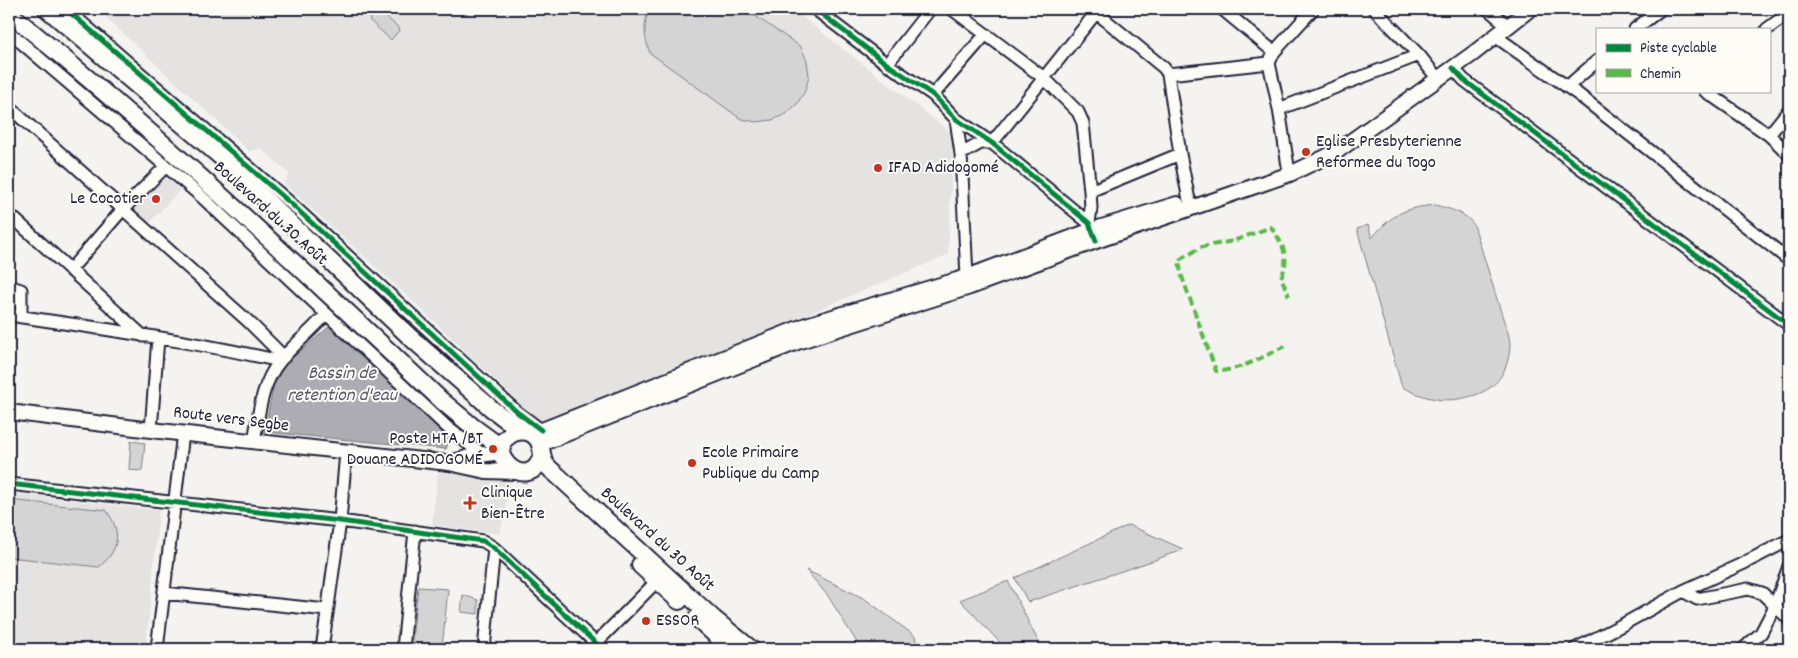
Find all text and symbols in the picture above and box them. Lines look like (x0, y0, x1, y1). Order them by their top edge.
legend (1596, 28, 1770, 92)
text: Piste cyclable (1640, 38, 1717, 60)
text: Chemin (1640, 64, 1681, 86)
place label: Eglise Presbyterienne Reformee du Togo (1316, 130, 1462, 176)
marker: Eglise Presbyterienne Reformee du Togo (1300, 146, 1312, 158)
street label: Boulevard du 30 Août (207, 156, 333, 272)
place label: IFAD Adidogomé (888, 156, 999, 181)
marker: IFAD Adidogomé (872, 162, 884, 174)
place label: Le Cocotier (70, 187, 146, 212)
marker: Le Cocotier (150, 193, 162, 205)
water label: Bassin de retention d'eau (287, 361, 399, 410)
street label: Route vers Segbe (172, 400, 290, 440)
place label: Poste HTA /BT Douane ADIDOGOMÉ (347, 427, 483, 473)
place label: Ecole Primaire Publique du Camp (702, 441, 819, 487)
marker: Poste HTA /BT Douane ADIDOGOMÉ (487, 443, 499, 455)
marker: Ecole Primaire Publique du Camp (686, 457, 698, 469)
place label: Clinique Bien-Être (481, 481, 545, 527)
street label: Boulevard du 30 Août (594, 482, 720, 598)
marker: Clinique Bien-Être (463, 496, 477, 510)
place label: ESSOR (656, 609, 699, 634)
marker: ESSOR (640, 615, 652, 627)

